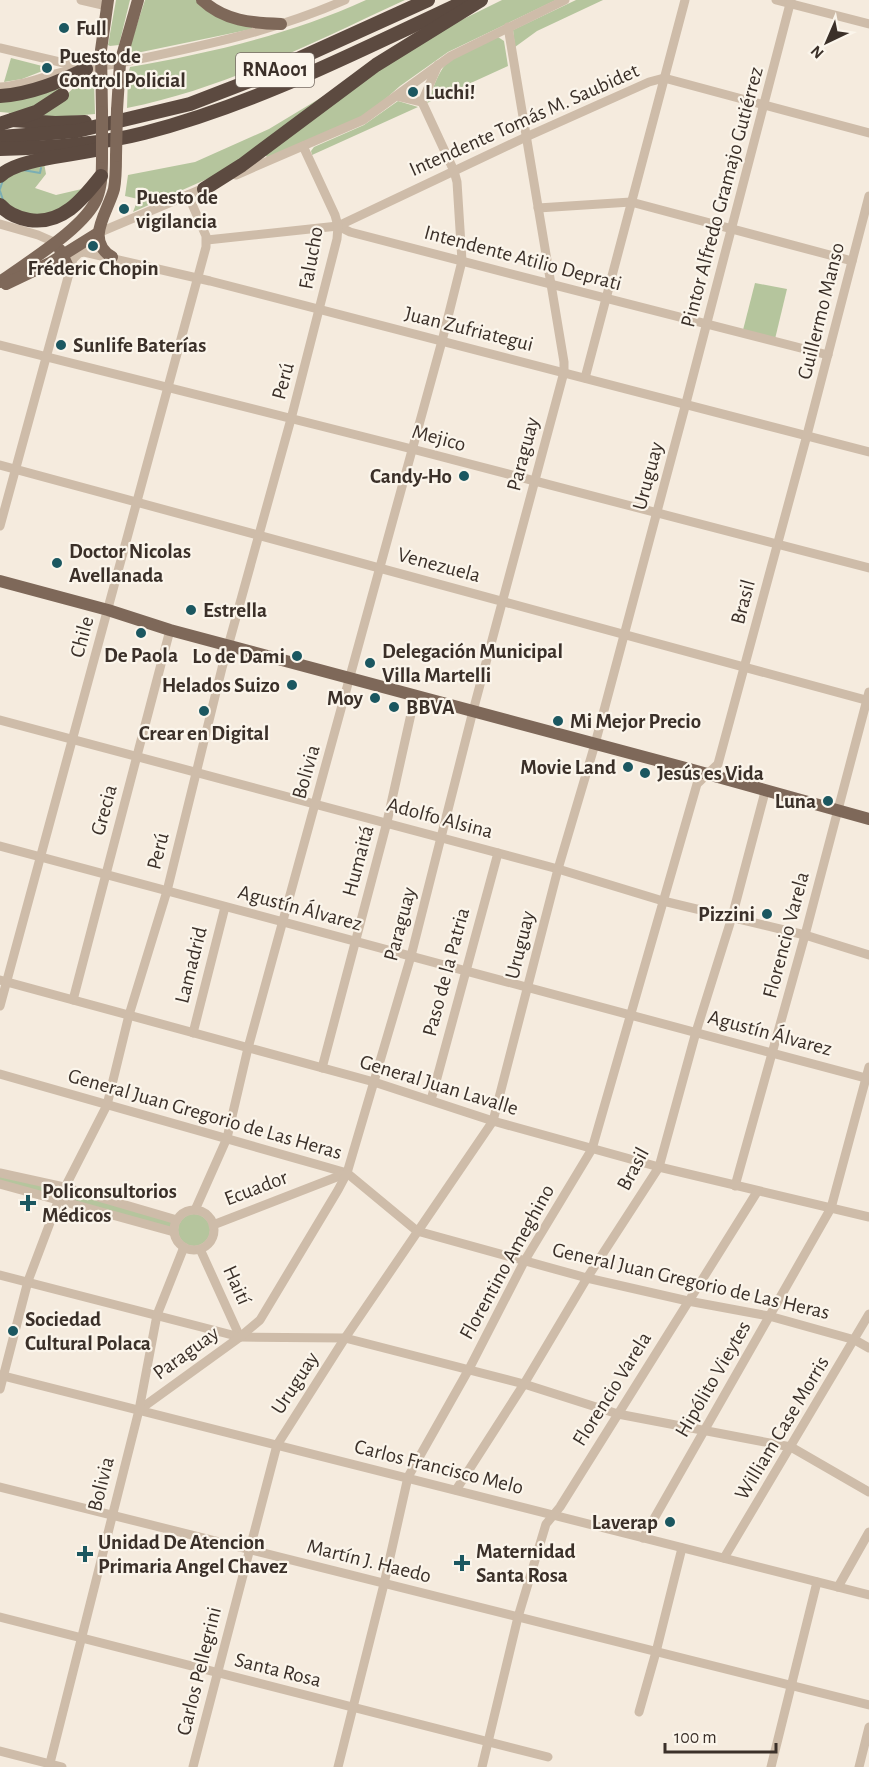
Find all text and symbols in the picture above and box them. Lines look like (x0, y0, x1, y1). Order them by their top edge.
north arrow (797, 12, 857, 72)
place label: Full (76, 18, 107, 39)
marker: Full (57, 21, 71, 35)
text: N (808, 42, 827, 62)
place label: Puesto de Control Policial (59, 46, 186, 91)
road number: RNA001 (236, 53, 314, 87)
street label: Intendente Tomás M. Saubidet (406, 60, 642, 180)
marker: Puesto de Control Policial (40, 61, 54, 75)
street label: Pintor Alfredo Gramajo Gutiérrez (677, 65, 767, 329)
place label: Luchi! (425, 82, 475, 103)
marker: Luchi! (406, 85, 420, 99)
place label: Puesto de vigilancia (136, 187, 218, 232)
marker: Puesto de vigilancia (117, 202, 131, 216)
street label: Intendente Atilio Deprati (422, 222, 624, 294)
street label: Falucho (295, 225, 327, 291)
marker: Fréderic Chopin (86, 239, 100, 253)
street label: Guillermo Manso (794, 240, 848, 382)
place label: Fréderic Chopin (27, 258, 159, 279)
street label: Juan Zufriategui (402, 303, 536, 355)
place label: Sunlife Baterías (73, 335, 206, 356)
marker: Sunlife Baterías (54, 338, 68, 352)
street label: Perú (268, 360, 298, 402)
street label: Paraguay (503, 415, 543, 493)
street label: Mejico (410, 421, 468, 455)
street label: Uruguay (629, 440, 667, 512)
place label: Candy-Ho (370, 466, 452, 487)
marker: Candy-Ho (457, 469, 471, 483)
place label: Doctor Nicolas Avellanada (69, 541, 191, 586)
street label: Venezuela (395, 544, 483, 586)
marker: Doctor Nicolas Avellanada (50, 556, 64, 570)
street label: Brasil (727, 577, 759, 627)
place label: Estrella (203, 600, 267, 621)
marker: Estrella (184, 603, 198, 617)
street label: Chile (66, 614, 98, 660)
marker: De Paola (134, 626, 148, 640)
place label: Delegación Municipal Villa Martelli (382, 641, 563, 686)
place label: De Paola (104, 645, 178, 666)
place label: Lo de Dami (192, 646, 285, 667)
marker: Lo de Dami (290, 649, 304, 663)
marker: Delegación Municipal Villa Martelli (363, 656, 377, 670)
place label: Helados Suizo (162, 675, 280, 696)
marker: Helados Suizo (285, 678, 299, 692)
place label: Moy (327, 688, 364, 709)
marker: Moy (368, 691, 382, 705)
place label: BBVA (406, 697, 455, 718)
marker: BBVA (387, 700, 401, 714)
marker: Crear en Digital (197, 704, 211, 718)
place label: Mi Mejor Precio (570, 711, 701, 732)
marker: Mi Mejor Precio (551, 714, 565, 728)
place label: Crear en Digital (139, 723, 269, 744)
street label: Bolivia (288, 742, 324, 801)
place label: Movie Land (520, 757, 616, 778)
marker: Movie Land (621, 760, 635, 774)
place label: Jesús es Vida (657, 763, 764, 784)
marker: Jesús es Vida (638, 766, 652, 780)
street label: Grecia (87, 782, 121, 838)
place label: Luna (775, 791, 816, 812)
street label: Adolfo Alsina (385, 794, 495, 842)
marker: Luna (821, 794, 835, 808)
street label: Humaitá (338, 823, 378, 899)
street label: Perú (143, 830, 173, 872)
street label: Florencio Varela (759, 869, 813, 1001)
street label: Agustín Álvarez (236, 879, 365, 935)
street label: Paraguay (380, 885, 420, 963)
place label: Pizzini (698, 904, 755, 925)
street label: Paso de la Patria (419, 905, 473, 1039)
marker: Pizzini (760, 907, 774, 921)
street label: Uruguay (501, 909, 539, 981)
street label: Lamadrid (171, 924, 211, 1006)
street label: Agustín Álvarez (706, 1004, 835, 1060)
street label: General Juan Lavalle (357, 1051, 521, 1119)
street label: General Juan Gregorio de Las Heras (66, 1065, 344, 1163)
street label: Brasil (613, 1144, 653, 1194)
street label: Ecuador (222, 1166, 291, 1210)
place label: Policonsultorios Médicos (42, 1181, 177, 1226)
street label: Florentino Ameghino (456, 1181, 558, 1343)
marker: Policonsultorios Médicos (19, 1194, 37, 1212)
street label: General Juan Gregorio de Las Heras (550, 1239, 832, 1323)
street label: Haití (219, 1262, 255, 1309)
place label: Sociedad Cultural Polaca (25, 1309, 151, 1354)
street label: Hipólito Vieytes (671, 1317, 755, 1441)
street label: Paraguay (149, 1322, 223, 1384)
marker: Sociedad Cultural Polaca (6, 1324, 20, 1338)
street label: Florencio Varela (569, 1328, 656, 1450)
street label: Uruguay (267, 1348, 323, 1418)
street label: William Case Morris (731, 1353, 833, 1503)
street label: Carlos Francisco Melo (352, 1436, 526, 1498)
street label: Bolivia (84, 1454, 118, 1513)
place label: Laverap (592, 1512, 658, 1533)
marker: Laverap (663, 1515, 677, 1529)
place label: Unidad De Atencion Primaria Angel Chavez (98, 1532, 288, 1577)
street label: Martín J. Haedo (305, 1535, 433, 1587)
place label: Maternidad Santa Rosa (476, 1541, 576, 1586)
marker: Unidad De Atencion Primaria Angel Chavez (76, 1545, 94, 1563)
marker: Maternidad Santa Rosa (453, 1554, 471, 1572)
street label: Carlos Pellegrini (173, 1605, 225, 1737)
street label: Santa Rosa (233, 1649, 324, 1691)
scale bar (665, 1716, 776, 1754)
text: 100 m (674, 1729, 717, 1747)

